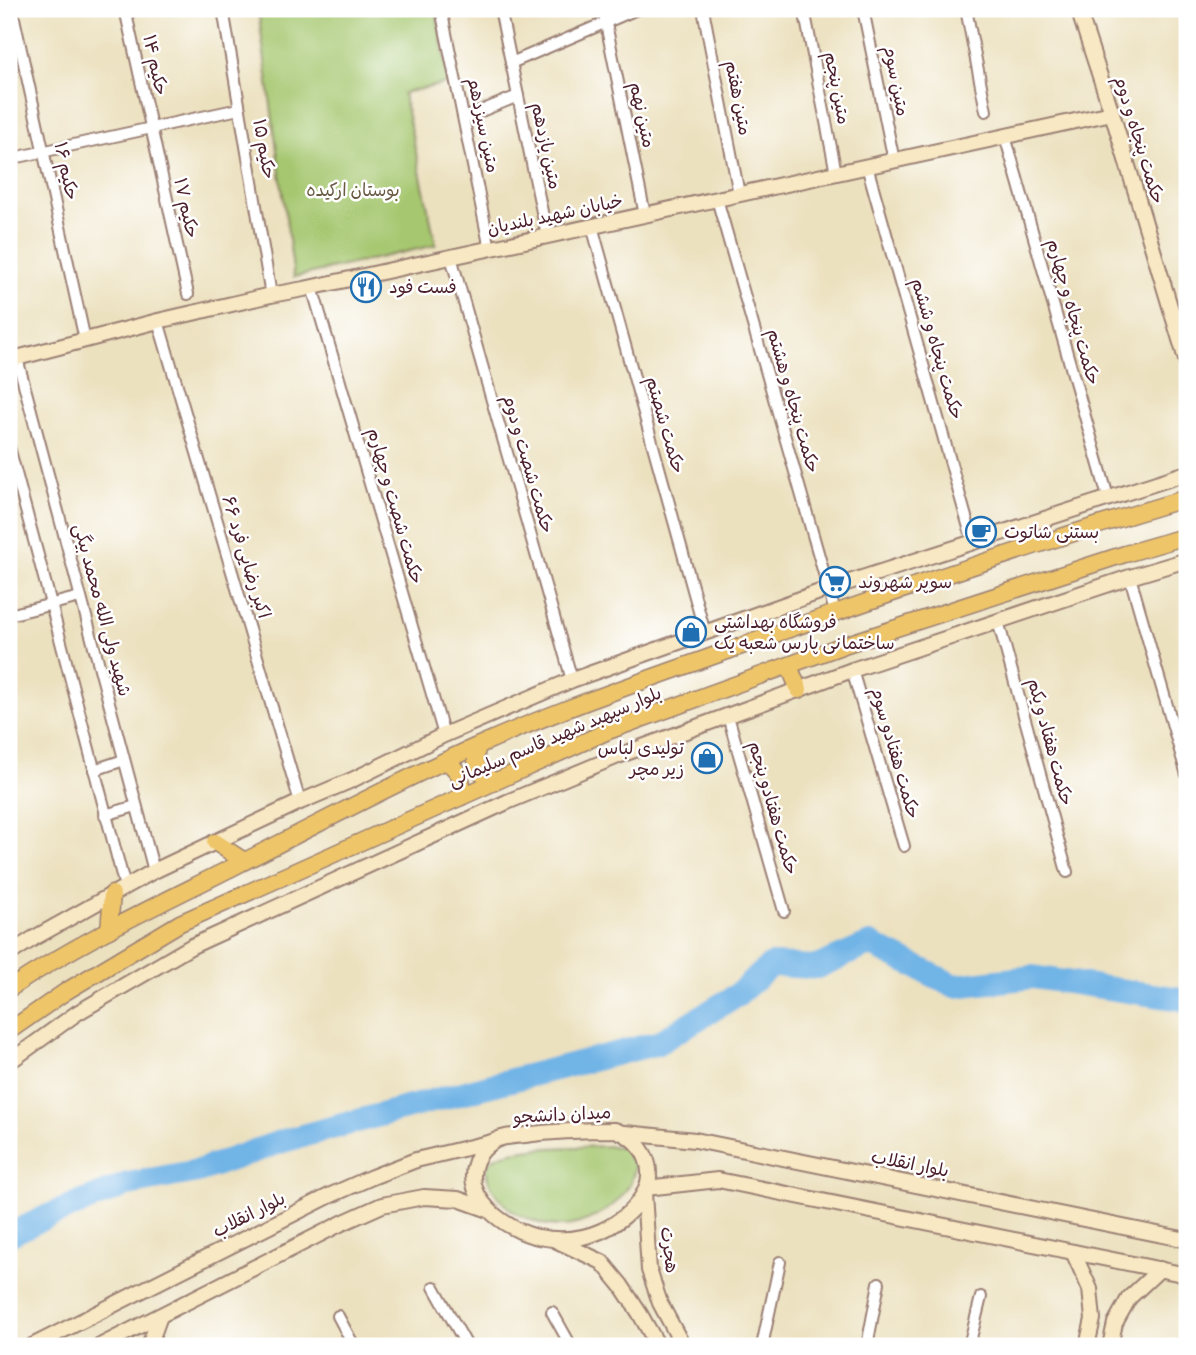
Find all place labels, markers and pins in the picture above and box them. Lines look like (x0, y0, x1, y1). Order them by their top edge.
restaurant icon: فست فود (349, 270, 383, 304)
place label: فست فود (389, 276, 457, 299)
cafe icon: بستنی شاتوت (964, 515, 998, 549)
place label: بستنی شاتوت (1004, 521, 1099, 544)
supermarket icon: سوپر شهروند (818, 565, 852, 599)
place label: سوپر شهروند (858, 571, 952, 594)
place label: فروشگاه بهداشتی ساختمانی پارس شعبه یک (714, 611, 895, 655)
shop icon: فروشگاه بهداشتی ساختمانی پارس شعبه یک (674, 615, 708, 649)
place label: تولیدی لباس زیر مچر (598, 737, 685, 781)
shop icon: تولیدی لباس زیر مچر (690, 741, 724, 775)

